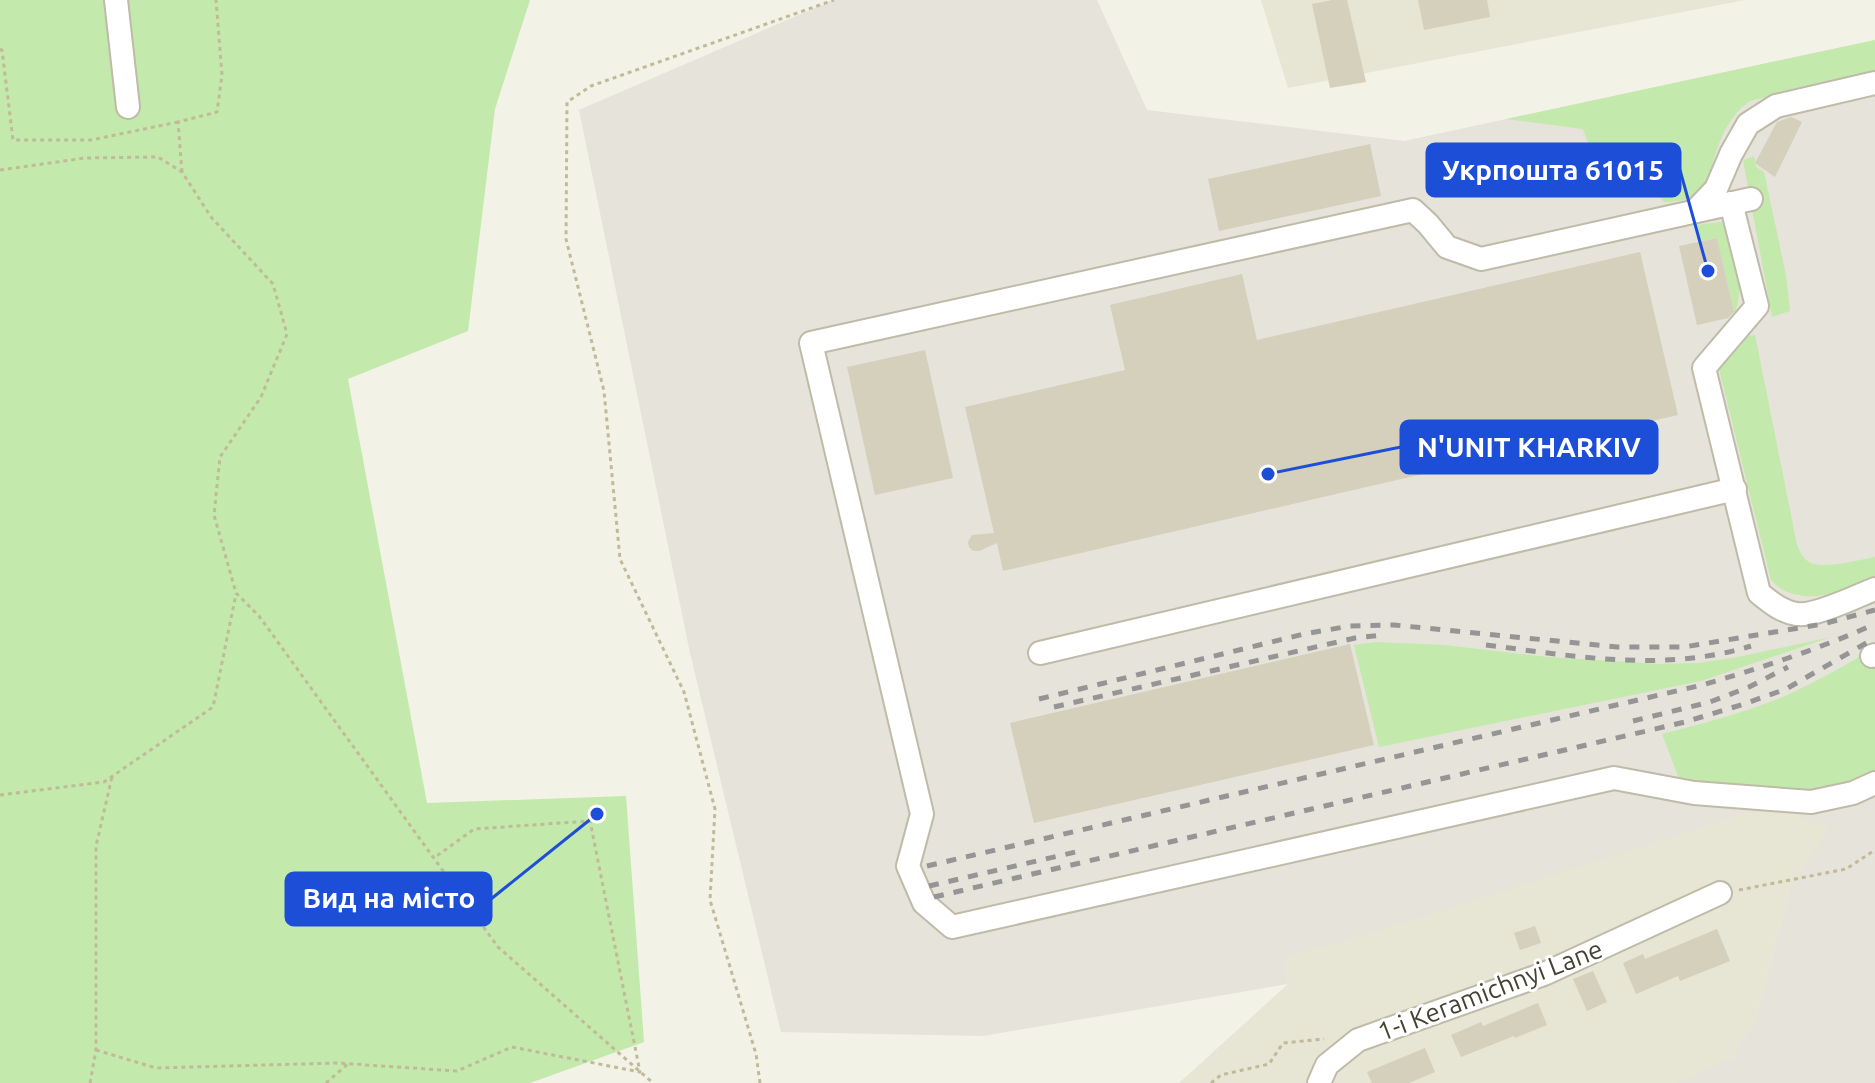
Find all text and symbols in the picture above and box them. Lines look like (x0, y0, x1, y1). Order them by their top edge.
callout: Укрпошта 61015 (1427, 144, 1680, 196)
text: Укрпошта 61015 (1442, 154, 1664, 185)
callout: N'UNIT KHARKIV (1401, 421, 1657, 473)
text: N'UNIT KHARKIV (1417, 431, 1641, 462)
callout: Вид на місто (286, 873, 491, 925)
text: Вид на місто (303, 882, 475, 913)
street label: 1-i Keramichnyi Lane (1373, 934, 1607, 1046)

